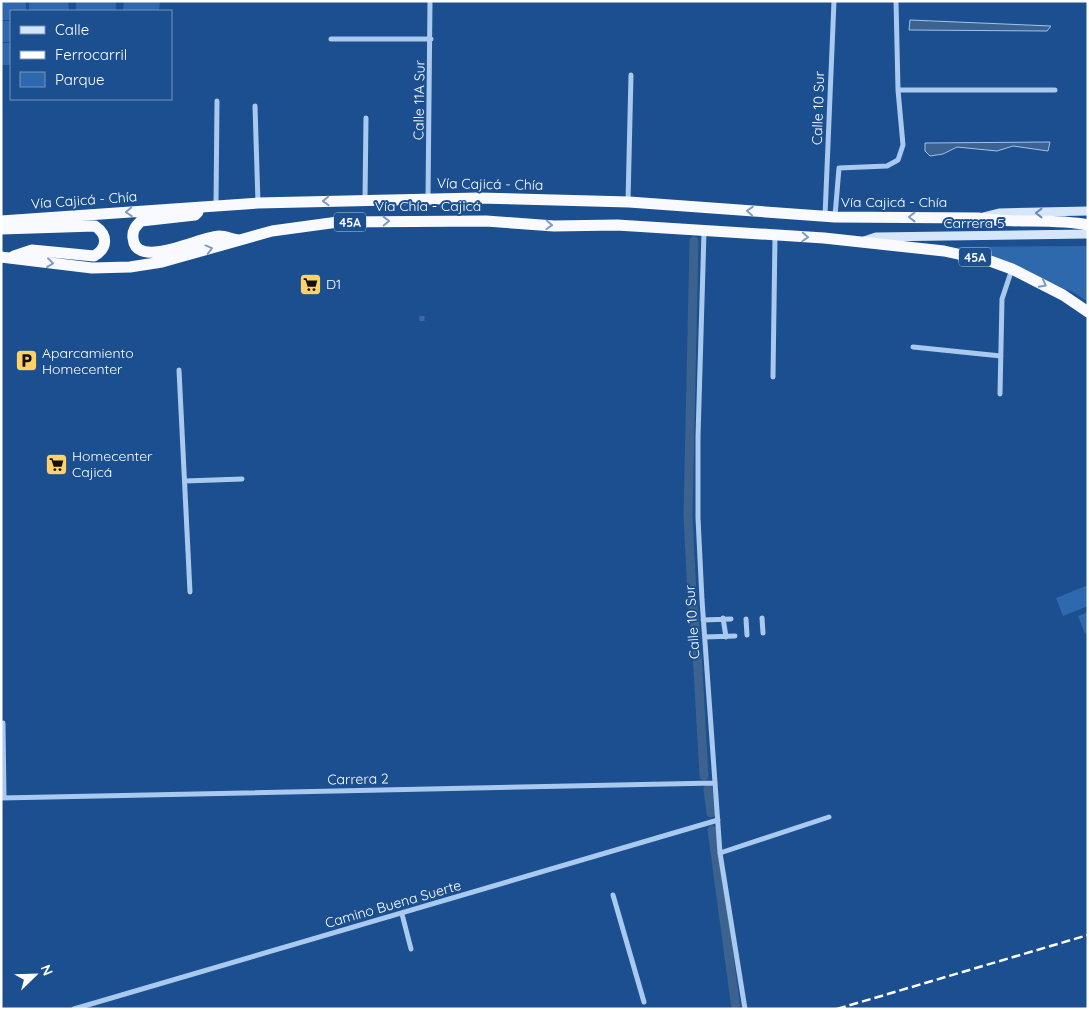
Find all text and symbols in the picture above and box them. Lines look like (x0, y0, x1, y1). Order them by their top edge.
legend (10, 10, 172, 100)
text: Calle (55, 20, 89, 39)
text: Ferrocarril (55, 45, 127, 64)
street label: Calle 11A Sur (409, 59, 429, 140)
text: Parque (55, 70, 105, 89)
street label: Calle 10 Sur (808, 70, 828, 145)
street label: Vía Cajicá - Chía (437, 174, 543, 194)
street label: Vía Cajicá - Chía (30, 187, 138, 213)
street label: Vía Cajicá - Chía (841, 193, 947, 211)
one-way arrow (322, 195, 330, 206)
street label: Vía Chía - Cajicá (375, 197, 481, 215)
one-way arrow (746, 205, 754, 216)
one-way arrow (125, 206, 133, 217)
one-way arrow (1035, 208, 1042, 218)
road number: 45A (334, 212, 366, 232)
one-way arrow (908, 212, 916, 223)
street label: Carrera 5 (943, 214, 1005, 232)
one-way arrow (383, 216, 391, 226)
one-way arrow (545, 220, 553, 231)
one-way arrow (801, 232, 809, 243)
one-way arrow (205, 244, 213, 254)
road number: 45A (959, 248, 991, 266)
one-way arrow (46, 257, 54, 268)
supermarket icon: D1 (298, 272, 322, 296)
place label: D1 (326, 275, 341, 293)
one-way arrow (1037, 277, 1046, 287)
place label: Aparcamiento Homecenter (42, 344, 134, 378)
parking icon: Aparcamiento Homecenter (14, 349, 38, 373)
place label: Homecenter Cajicá (72, 447, 153, 481)
supermarket icon: Homecenter Cajicá (44, 452, 68, 476)
street label: Calle 10 Sur (680, 584, 704, 660)
street label: Carrera 2 (327, 769, 389, 789)
street label: Camino Buena Suerte (323, 876, 463, 932)
north arrow (10, 950, 60, 1000)
text: N (37, 962, 57, 978)

